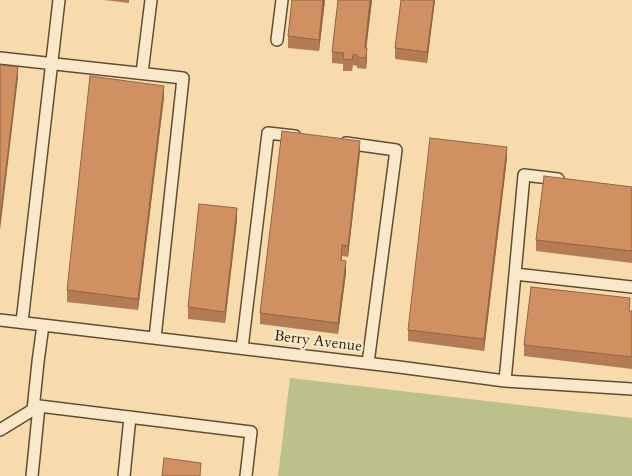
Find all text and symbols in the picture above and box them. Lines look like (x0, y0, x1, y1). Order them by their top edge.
street label: Berry Avenue (273, 328, 363, 356)

